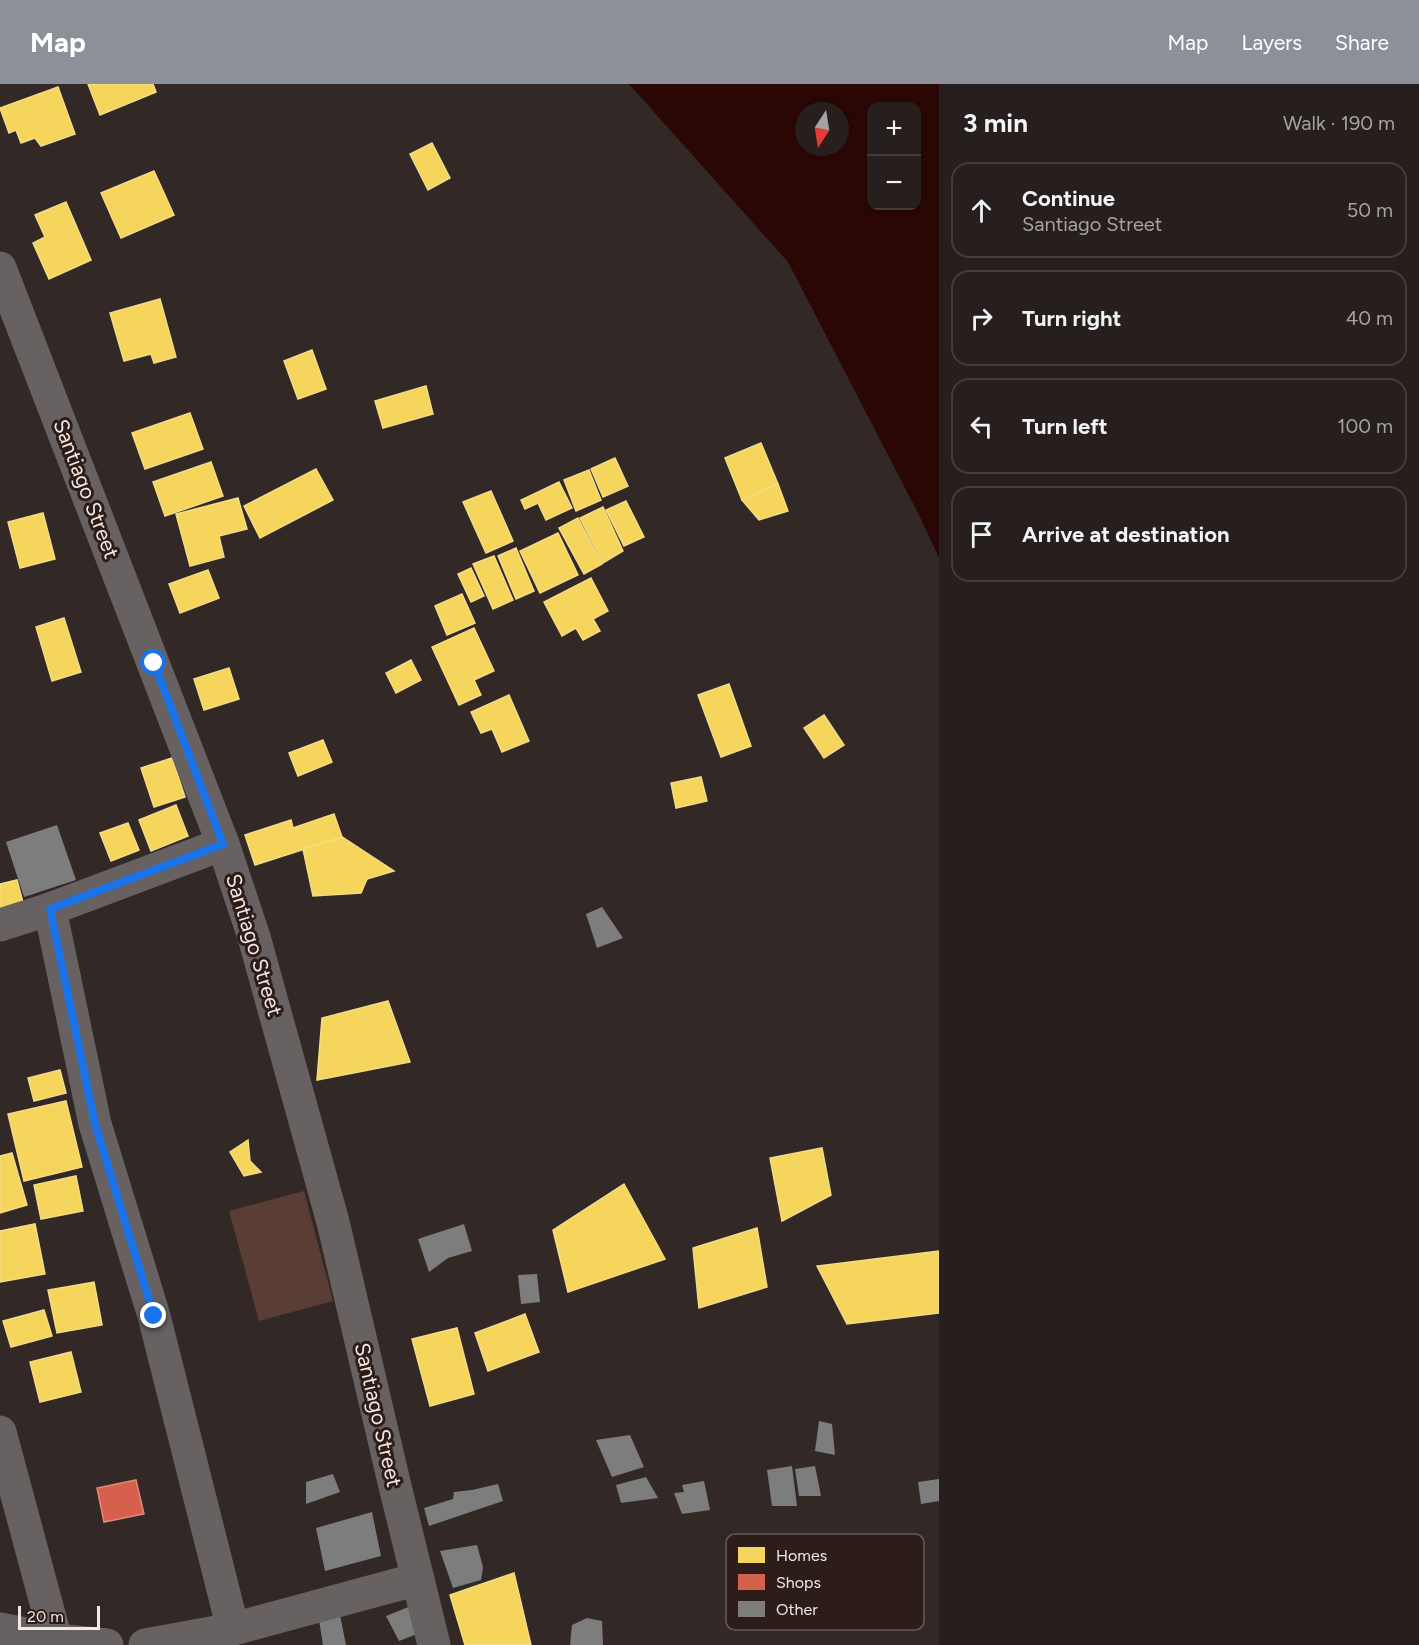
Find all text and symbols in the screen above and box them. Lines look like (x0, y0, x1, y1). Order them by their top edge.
text: Map (30, 25, 86, 59)
text: Map (1168, 30, 1208, 55)
text: Layers (1241, 30, 1302, 55)
text: Share (1335, 30, 1389, 55)
north arrow (795, 102, 849, 156)
map controls (867, 102, 921, 210)
button: + (867, 102, 921, 156)
text: 3 min (963, 107, 1028, 139)
text: Walk · 190 m (1283, 111, 1395, 135)
button: − (867, 156, 921, 210)
text: Continue (1022, 185, 1115, 212)
icon: ahead (965, 194, 998, 227)
text: 50 m (1347, 198, 1393, 222)
text: Santiago Street (1022, 212, 1162, 236)
icon: right (965, 302, 998, 335)
text: Turn right (1022, 305, 1121, 332)
text: 40 m (1346, 306, 1393, 330)
icon: left (965, 410, 998, 443)
text: Turn left (1022, 413, 1108, 440)
text: 100 m (1337, 414, 1393, 438)
street label: Santiago Street (48, 416, 125, 562)
icon: arrive (965, 518, 998, 551)
text: Arrive at destination (1022, 521, 1230, 548)
route start (140, 649, 166, 675)
street label: Santiago Street (221, 871, 288, 1019)
route end (140, 1302, 166, 1328)
street label: Santiago Street (350, 1340, 407, 1490)
legend (726, 1534, 924, 1630)
text: Homes (776, 1546, 827, 1565)
text: Shops (776, 1573, 821, 1592)
text: Other (776, 1600, 818, 1619)
scale bar (18, 1603, 100, 1630)
text: 20 m (27, 1607, 64, 1626)

